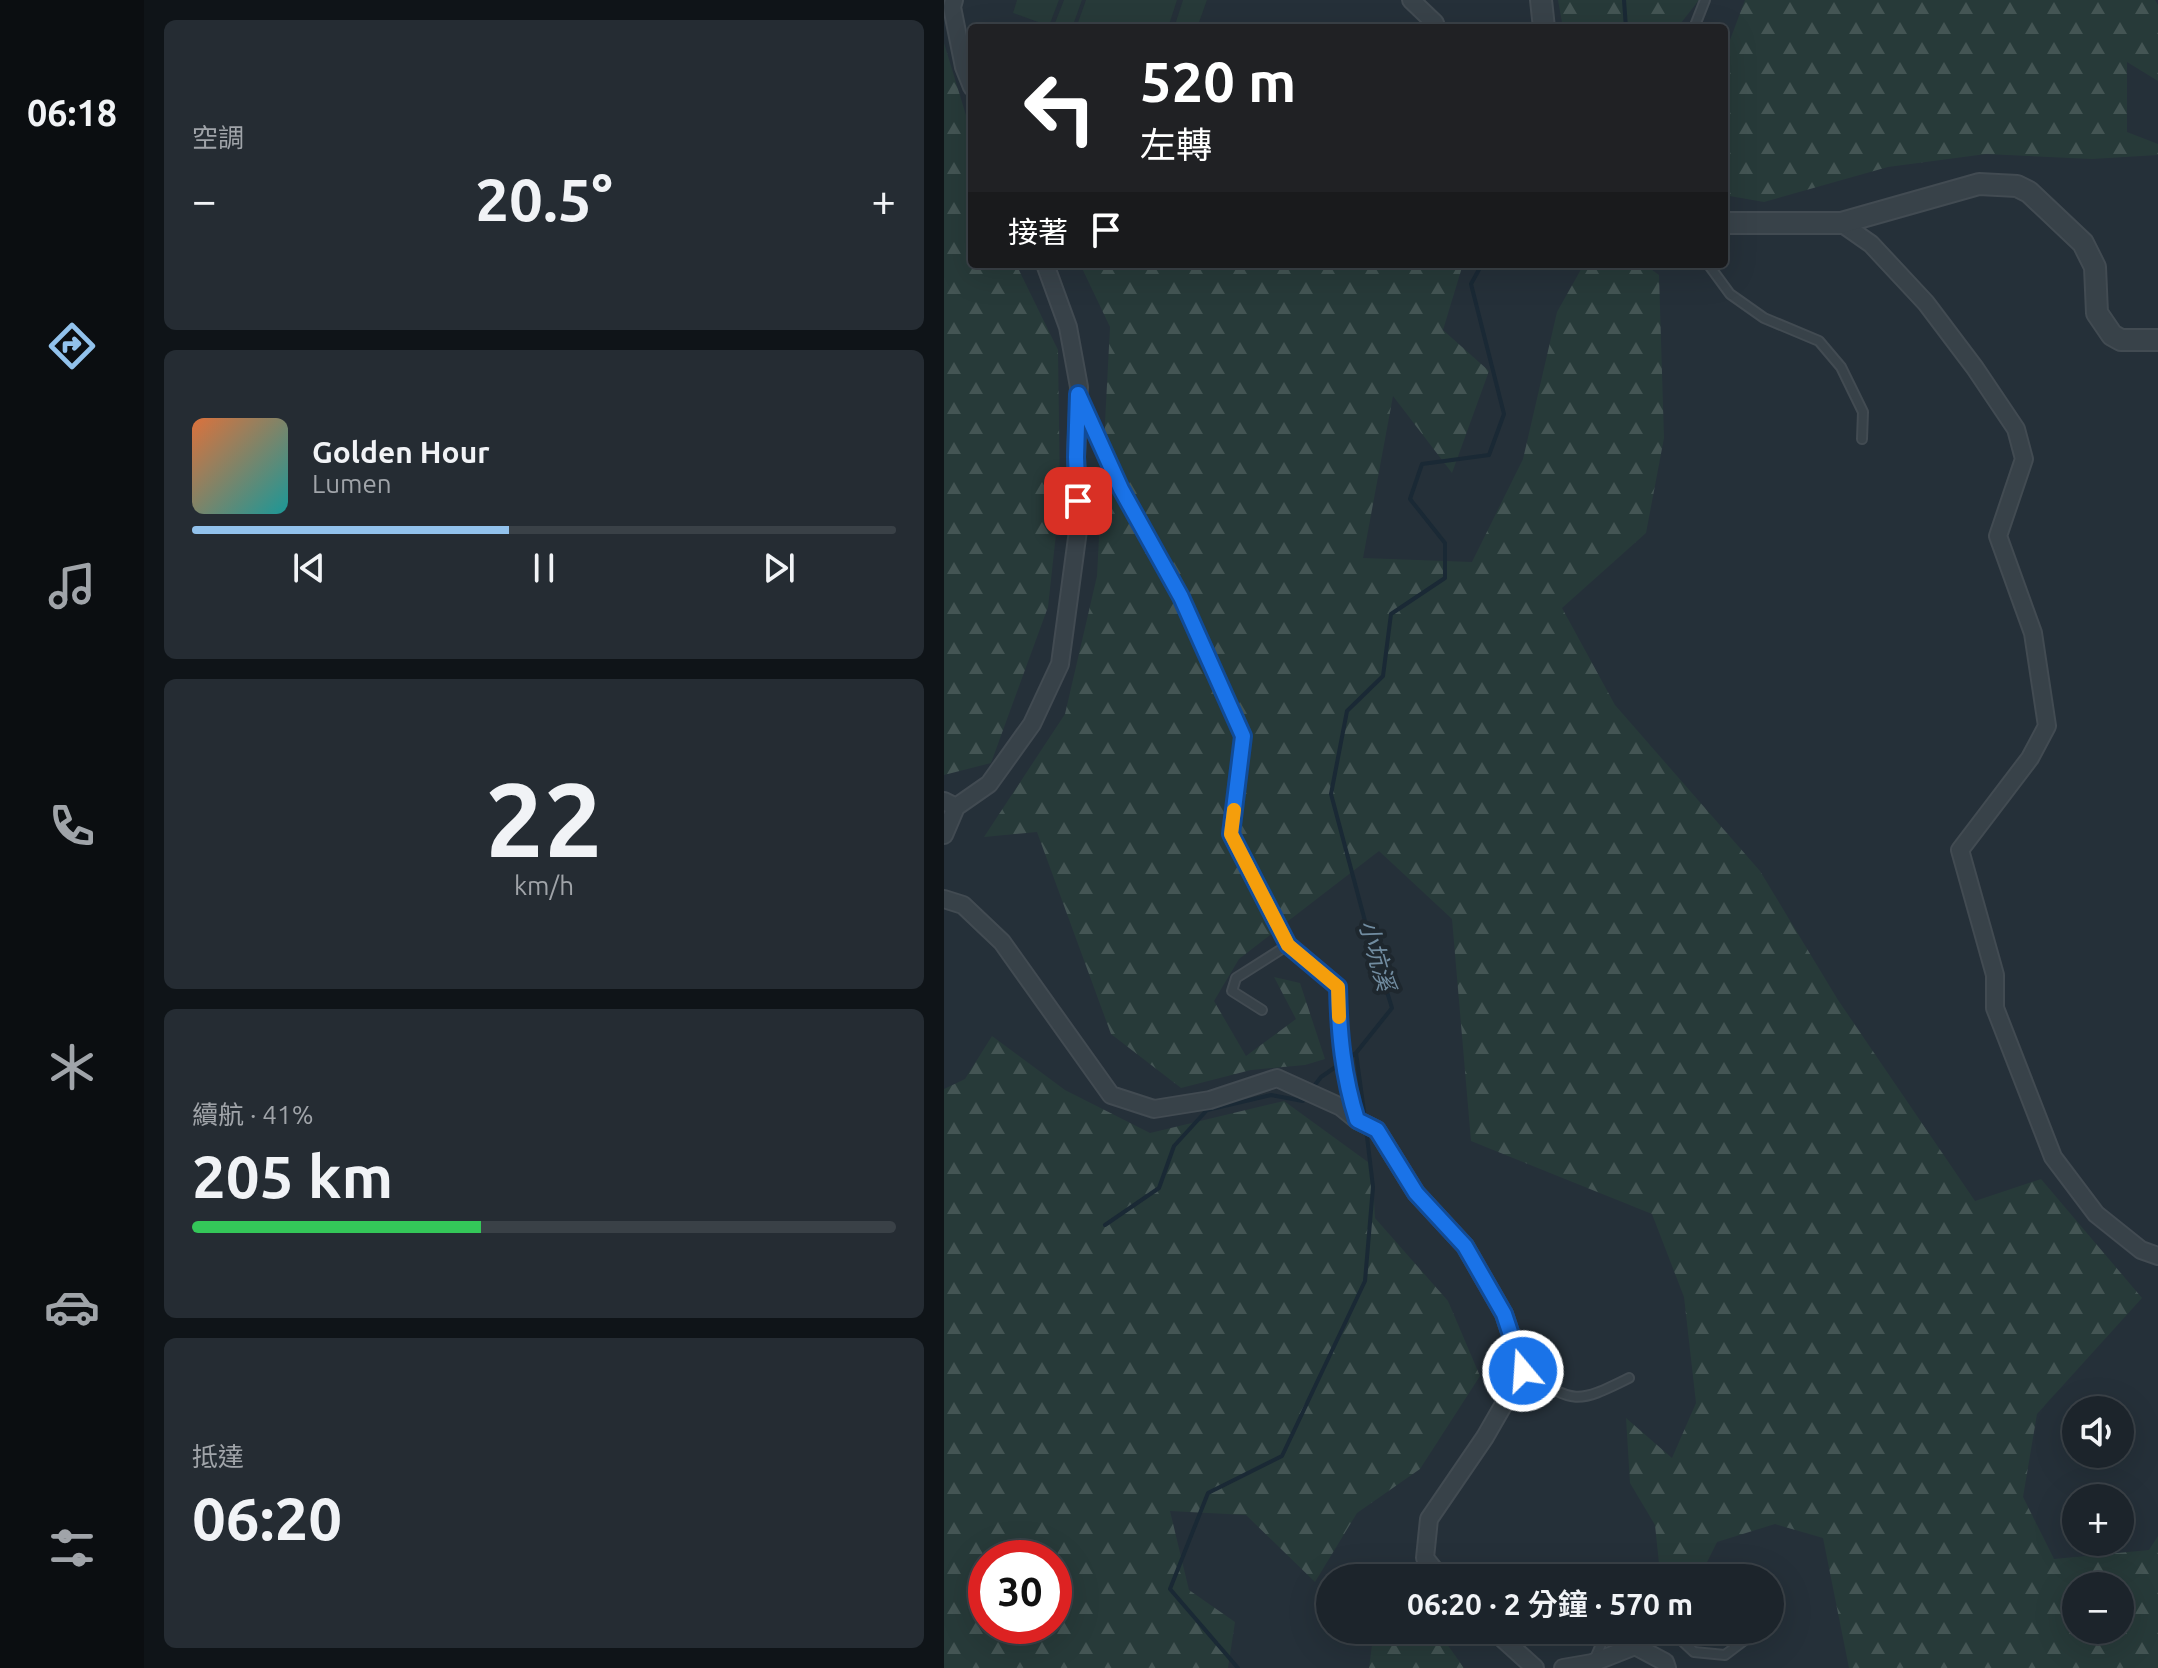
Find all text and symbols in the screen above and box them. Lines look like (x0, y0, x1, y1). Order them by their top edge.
text: 520 m (1140, 50, 1296, 113)
icon: left (1008, 56, 1112, 160)
text: 06:18 (27, 92, 117, 133)
text: 空調 (192, 123, 244, 152)
text: 左轉 (1140, 124, 1212, 165)
text: 20.5° (475, 165, 613, 232)
text: − (192, 175, 217, 224)
text: + (871, 175, 896, 224)
icon: arrive (1084, 208, 1128, 252)
text: 接著 (1008, 215, 1068, 249)
icon: directions (44, 318, 100, 374)
text: Golden Hour (312, 435, 490, 469)
pin (1044, 467, 1112, 535)
text: Lumen (312, 469, 392, 498)
icon: arrive (1056, 479, 1100, 523)
icon: previous (287, 546, 331, 590)
icon: pause (522, 546, 566, 590)
icon: next (757, 546, 801, 590)
icon: music (44, 558, 100, 614)
text: 22 (485, 760, 603, 877)
icon: phone (44, 798, 100, 854)
text: km/h (514, 871, 574, 900)
water label: 小坑溪 (1354, 917, 1401, 996)
icon: climate (44, 1039, 100, 1095)
text: 續航 · 41% (192, 1100, 314, 1129)
text: 205 km (192, 1142, 393, 1209)
icon: car (44, 1279, 100, 1335)
position arrow (1481, 1329, 1565, 1413)
map controls (2062, 1396, 2134, 1644)
button: sound (2062, 1396, 2134, 1468)
text: 抵達 (192, 1442, 244, 1471)
text: 06:20 (192, 1484, 342, 1551)
button: + (2062, 1484, 2134, 1556)
icon: filters (44, 1520, 100, 1576)
speed limit sign: 30 (968, 1540, 1072, 1644)
button: − (2062, 1572, 2134, 1644)
text: 06:20 · 2 分鐘 · 570 m (1407, 1587, 1693, 1621)

